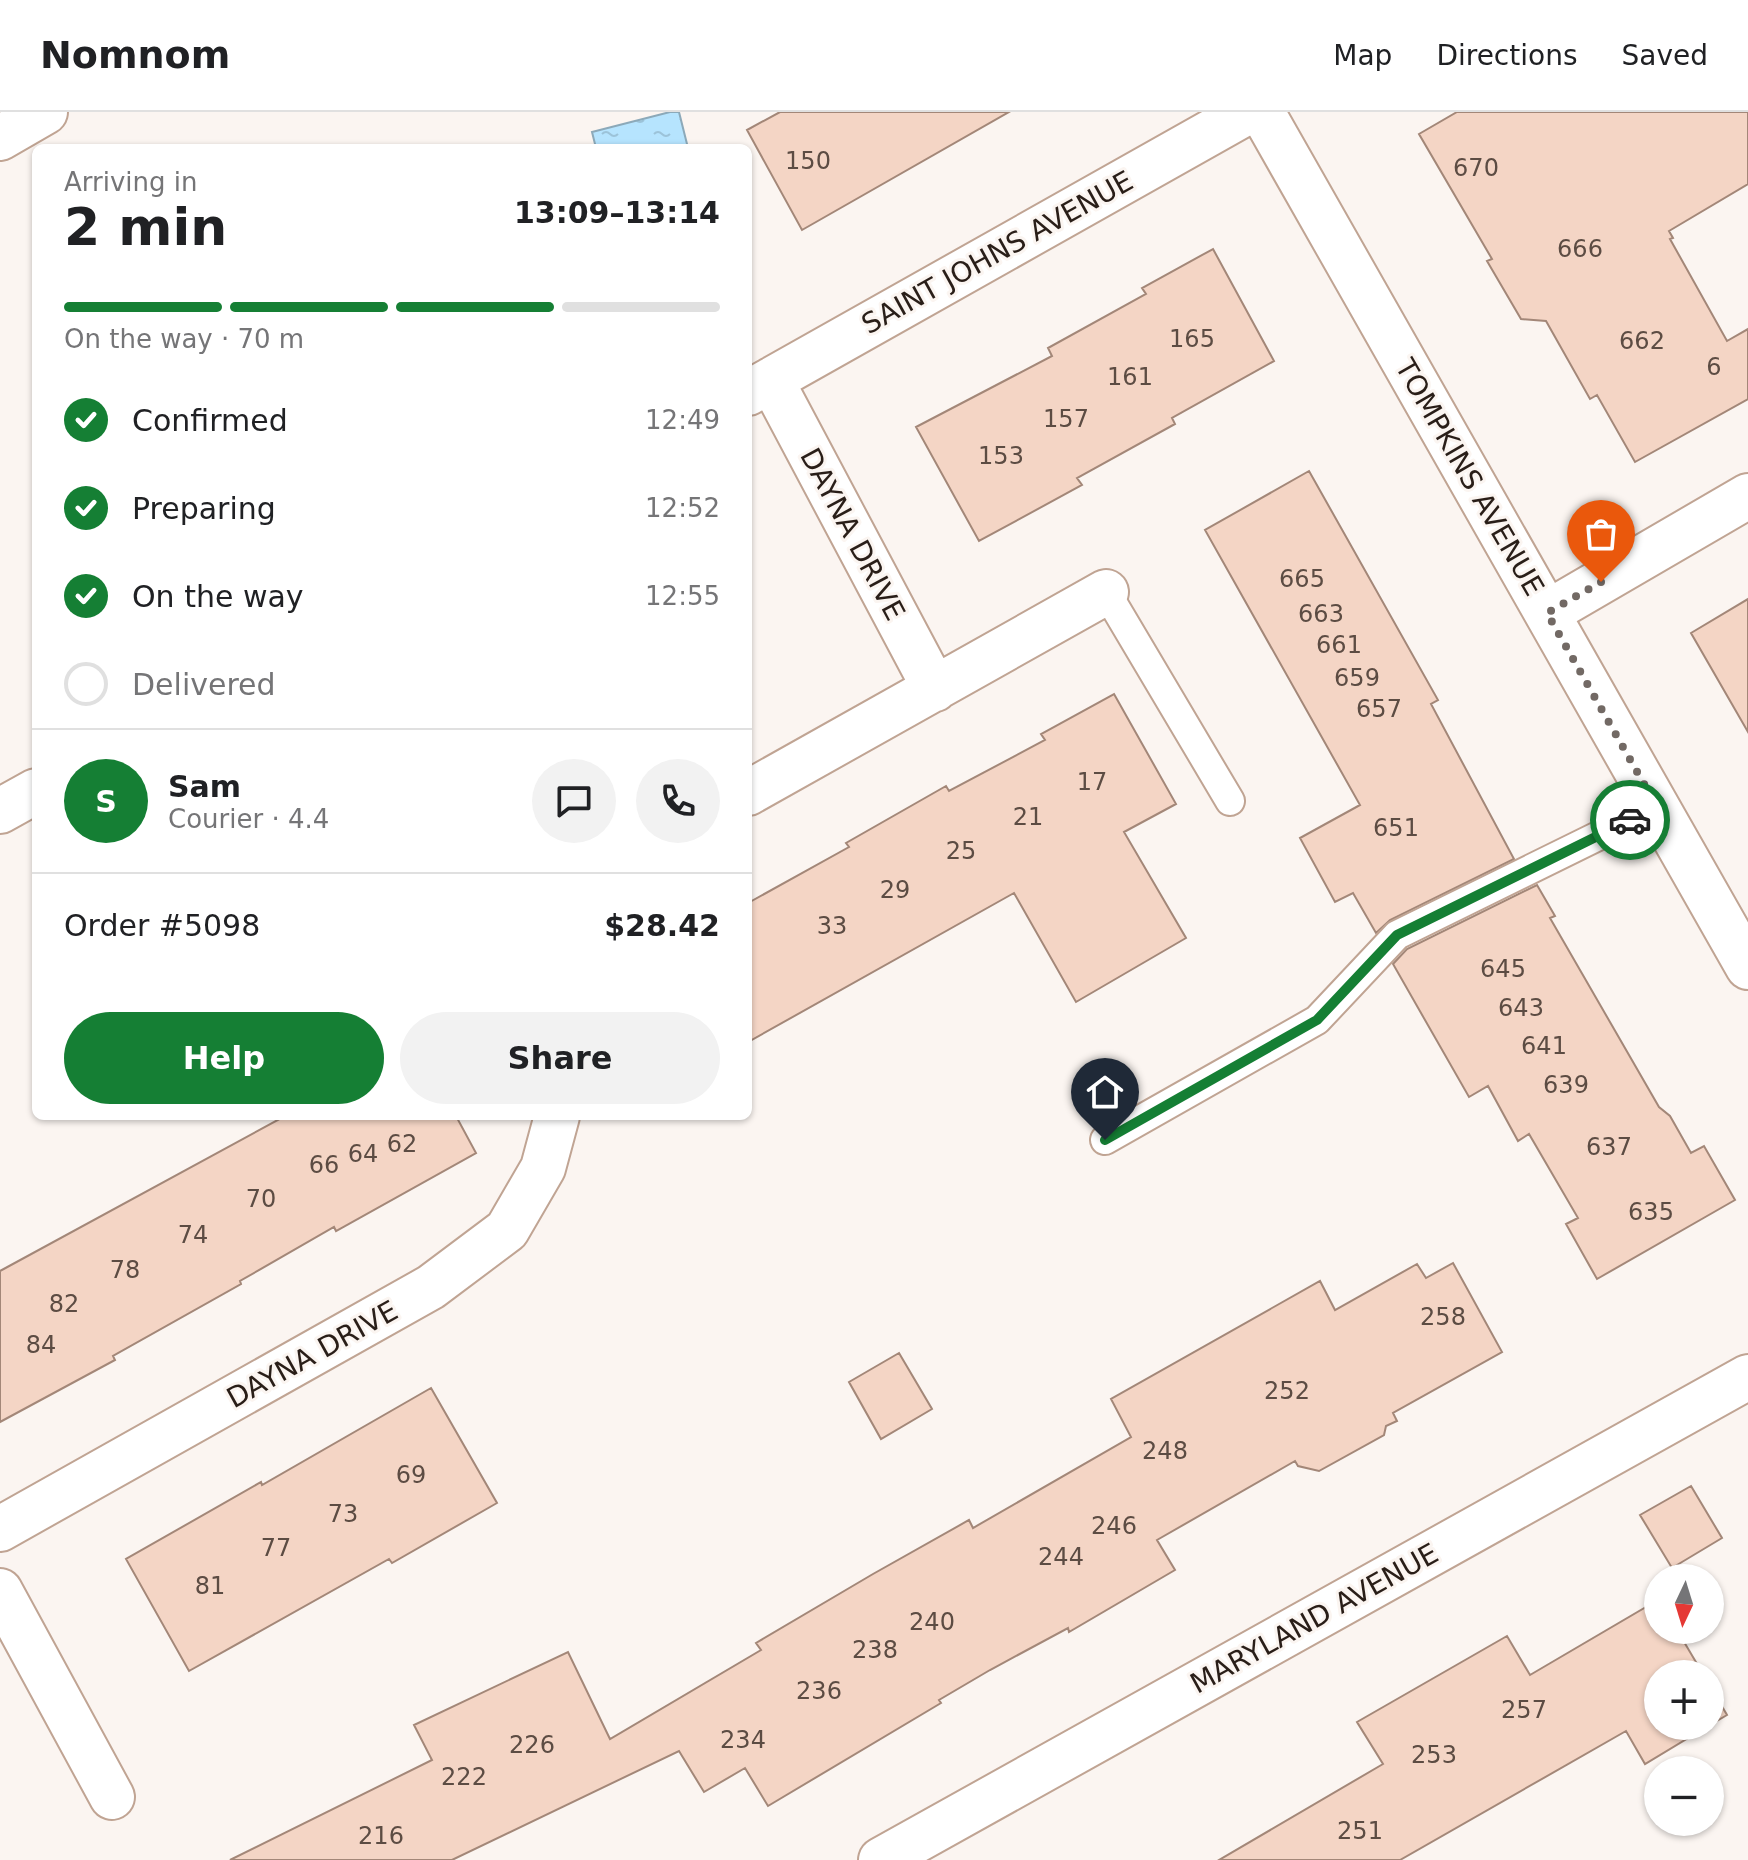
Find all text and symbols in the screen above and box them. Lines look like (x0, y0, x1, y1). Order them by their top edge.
text: Nomnom (40, 33, 230, 77)
text: Map (1333, 39, 1392, 72)
text: Directions (1436, 39, 1577, 72)
text: Saved (1621, 39, 1708, 72)
house number: 150 (785, 147, 831, 175)
house number: 670 (1453, 154, 1499, 182)
street label: SAINT JOHNS AVENUE (856, 164, 1139, 341)
text: Arriving in (64, 167, 198, 197)
text: 13:09–13:14 (514, 195, 720, 230)
text: 2 min (64, 197, 227, 257)
house number: 666 (1557, 235, 1603, 263)
text: On the way · 70 m (64, 324, 304, 354)
house number: 165 (1169, 325, 1215, 353)
house number: 662 (1619, 327, 1665, 355)
street label: TOMPKINS AVENUE (1388, 352, 1551, 601)
house number: 6 (1706, 353, 1722, 381)
house number: 161 (1107, 363, 1153, 391)
icon: check (64, 398, 108, 442)
text: Confirmed (132, 403, 288, 438)
text: 12:49 (645, 405, 720, 435)
house number: 157 (1043, 405, 1089, 433)
street label: DAYNA DRIVE (793, 442, 912, 626)
house number: 153 (978, 442, 1024, 470)
icon: check (64, 486, 108, 530)
text: Preparing (132, 491, 276, 526)
text: 12:52 (645, 493, 720, 523)
pin (1567, 500, 1635, 582)
icon: bag (1579, 512, 1623, 556)
house number: 665 (1279, 565, 1325, 593)
icon: check (64, 574, 108, 618)
text: On the way (132, 579, 304, 614)
text: 12:55 (645, 581, 720, 611)
house number: 663 (1298, 600, 1344, 628)
house number: 661 (1316, 631, 1362, 659)
house number: 659 (1334, 664, 1380, 692)
text: Delivered (132, 667, 276, 702)
house number: 657 (1356, 695, 1402, 723)
button: chat (532, 759, 616, 843)
button: phone (636, 759, 720, 843)
house number: 17 (1077, 768, 1107, 796)
text: Sam (168, 769, 241, 804)
courier (1590, 780, 1670, 860)
text: S (95, 784, 117, 819)
icon: car (1608, 798, 1652, 842)
house number: 21 (1013, 803, 1043, 831)
text: Courier · 4.4 (168, 804, 329, 834)
house number: 651 (1373, 814, 1419, 842)
house number: 25 (946, 837, 976, 865)
house number: 29 (880, 876, 910, 904)
text: Order #5098 (64, 908, 260, 943)
text: $28.42 (604, 908, 720, 943)
house number: 33 (817, 912, 847, 940)
house number: 645 (1480, 955, 1526, 983)
house number: 643 (1498, 994, 1544, 1022)
button: Help (64, 1012, 384, 1104)
button: Share (400, 1012, 720, 1104)
house number: 641 (1521, 1032, 1567, 1060)
pin (1071, 1058, 1139, 1140)
icon: home (1083, 1070, 1127, 1114)
house number: 639 (1543, 1071, 1589, 1099)
house number: 62 (387, 1130, 417, 1158)
house number: 637 (1586, 1133, 1632, 1161)
house number: 64 (348, 1140, 378, 1168)
house number: 66 (309, 1151, 339, 1179)
house number: 70 (246, 1185, 276, 1213)
house number: 635 (1628, 1198, 1674, 1226)
house number: 74 (178, 1221, 208, 1249)
house number: 78 (110, 1256, 140, 1284)
house number: 82 (49, 1290, 79, 1318)
street label: DAYNA DRIVE (221, 1294, 403, 1415)
house number: 258 (1420, 1303, 1466, 1331)
house number: 84 (26, 1331, 56, 1359)
house number: 252 (1264, 1377, 1310, 1405)
house number: 248 (1142, 1437, 1188, 1465)
house number: 69 (396, 1461, 426, 1489)
house number: 73 (328, 1500, 358, 1528)
house number: 246 (1091, 1512, 1137, 1540)
house number: 77 (261, 1534, 291, 1562)
street label: MARYLAND AVENUE (1185, 1537, 1444, 1700)
house number: 244 (1038, 1543, 1084, 1571)
north arrow (1644, 1564, 1724, 1644)
map controls (1644, 1564, 1724, 1836)
house number: 81 (195, 1572, 225, 1600)
house number: 240 (909, 1608, 955, 1636)
house number: 238 (852, 1636, 898, 1664)
button: + (1644, 1660, 1724, 1740)
house number: 236 (796, 1677, 842, 1705)
house number: 257 (1501, 1696, 1547, 1724)
house number: 234 (720, 1726, 766, 1754)
house number: 226 (509, 1731, 555, 1759)
house number: 253 (1411, 1741, 1457, 1769)
button: − (1644, 1756, 1724, 1836)
house number: 222 (441, 1763, 487, 1791)
house number: 251 (1337, 1817, 1383, 1845)
house number: 216 (358, 1822, 404, 1850)

